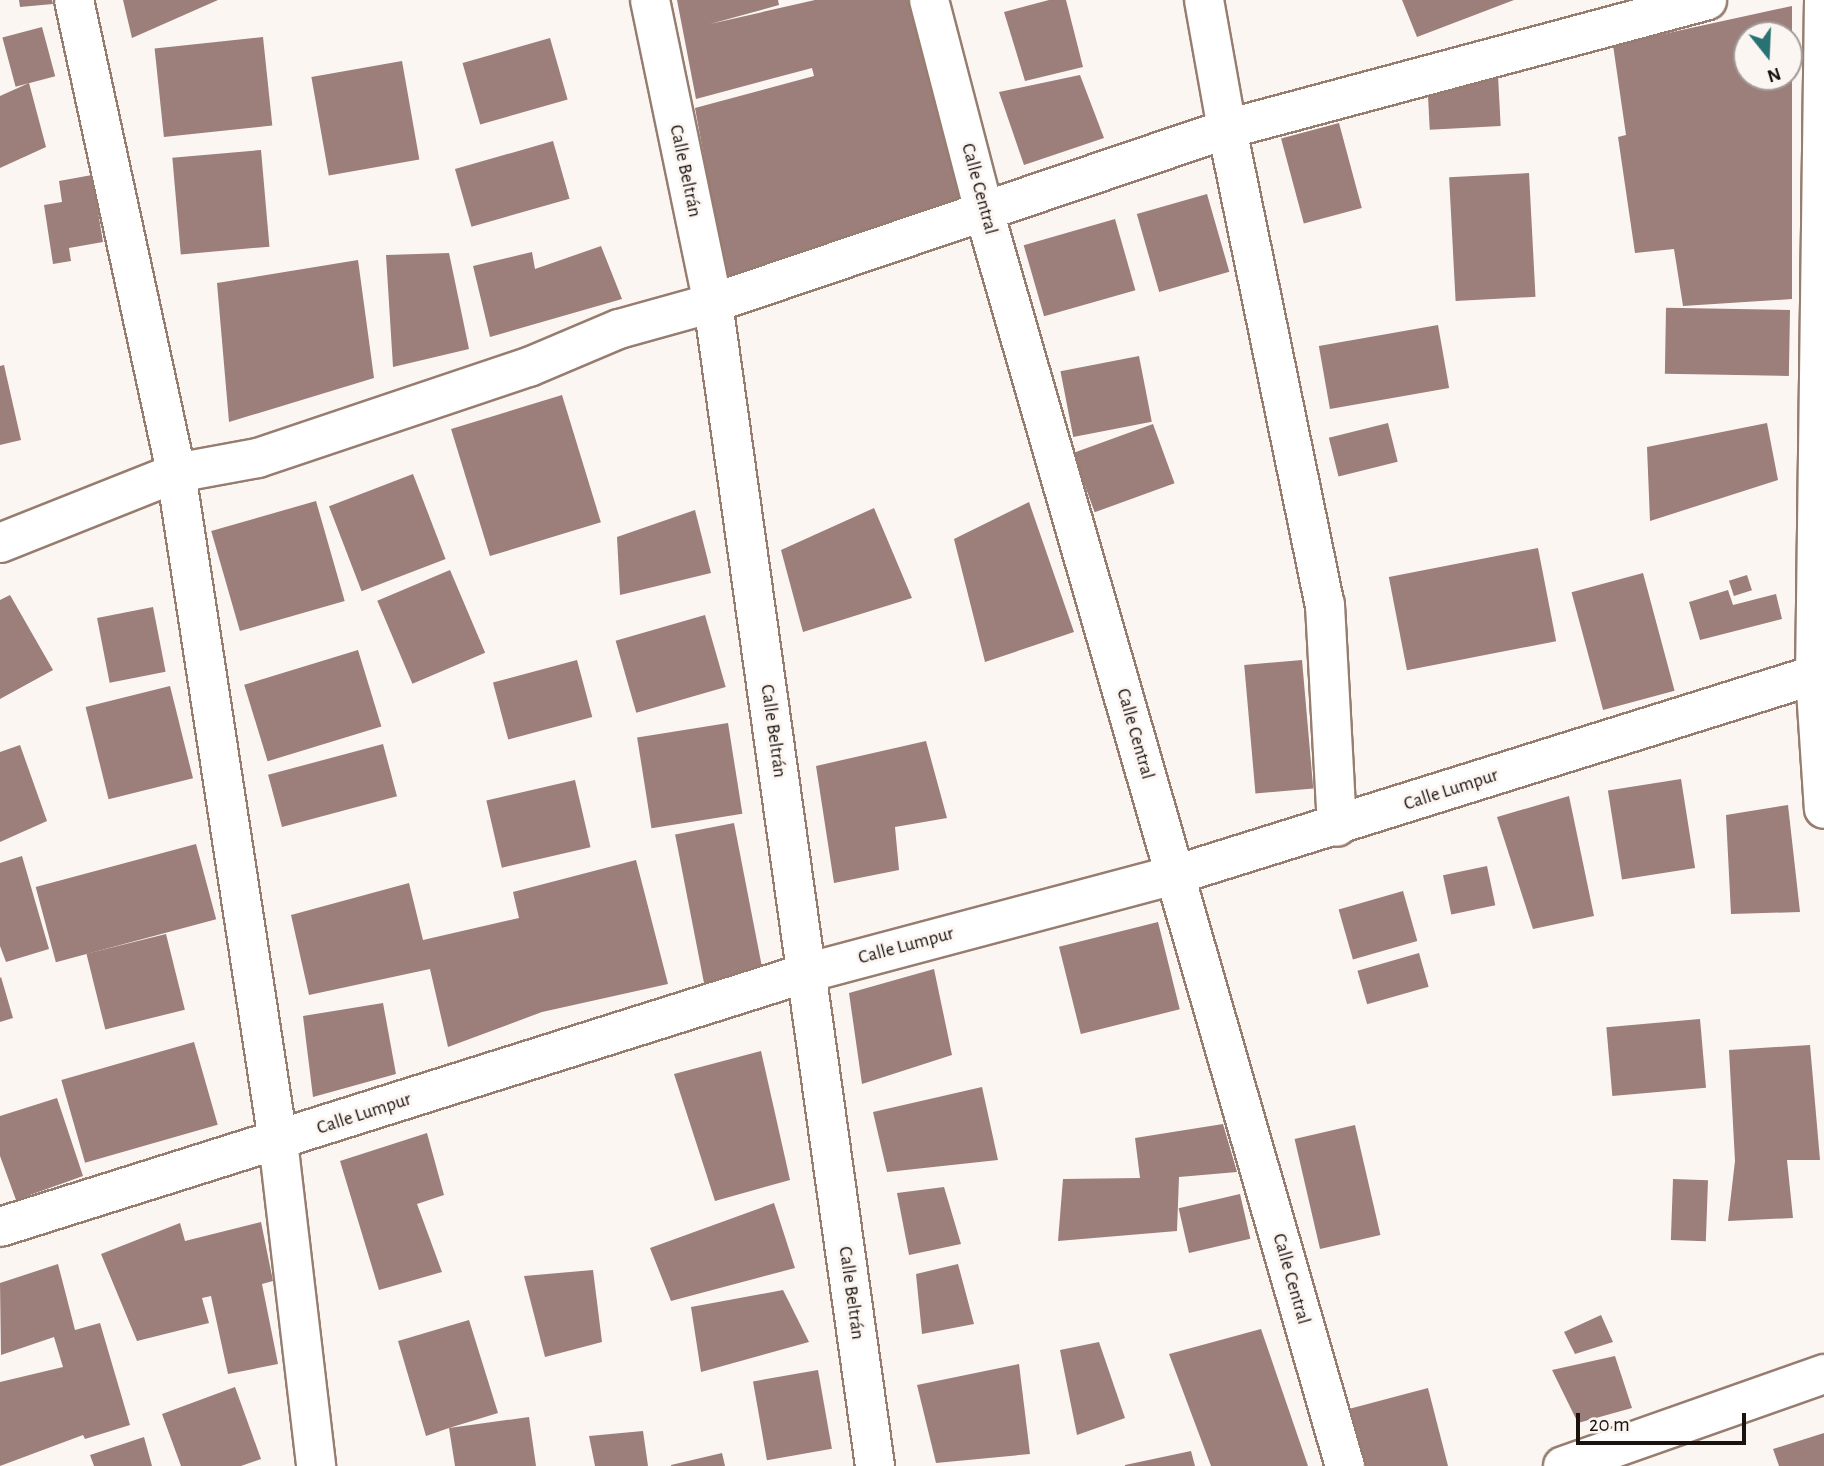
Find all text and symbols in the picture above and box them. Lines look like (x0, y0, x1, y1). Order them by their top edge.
north arrow (1733, 21, 1803, 91)
text: N (1765, 63, 1783, 86)
street label: Calle Beltrán (664, 123, 706, 219)
street label: Calle Central (956, 141, 1002, 237)
street label: Calle Beltrán (755, 683, 791, 779)
street label: Calle Central (1111, 686, 1159, 782)
street label: Calle Lumpur (1401, 764, 1501, 816)
street label: Calle Lumpur (856, 922, 956, 970)
street label: Calle Lumpur (314, 1088, 414, 1140)
street label: Calle Central (1267, 1231, 1315, 1327)
street label: Calle Beltrán (833, 1245, 869, 1341)
scale bar (1579, 1400, 1749, 1444)
text: 20 m (1589, 1414, 1630, 1435)

